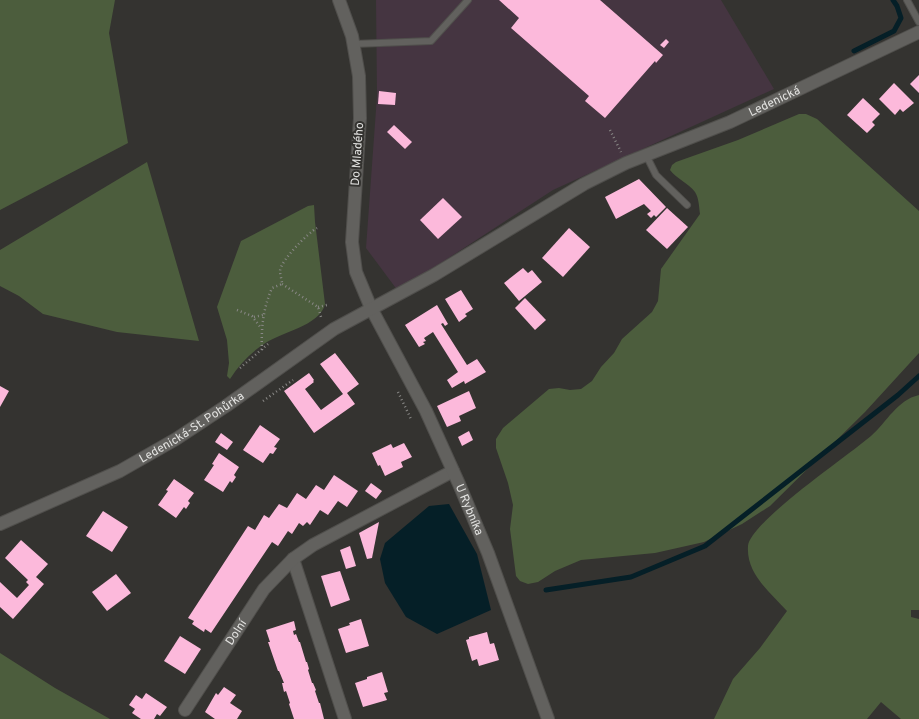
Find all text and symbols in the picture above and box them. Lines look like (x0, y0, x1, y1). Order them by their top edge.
street label: Ledenická (746, 83, 803, 121)
street label: Do Mladého (348, 121, 368, 186)
street label: Ledenická-St. Pohůrka (136, 389, 248, 467)
street label: U Rybníka (451, 482, 487, 538)
street label: Dolní (222, 616, 251, 649)

